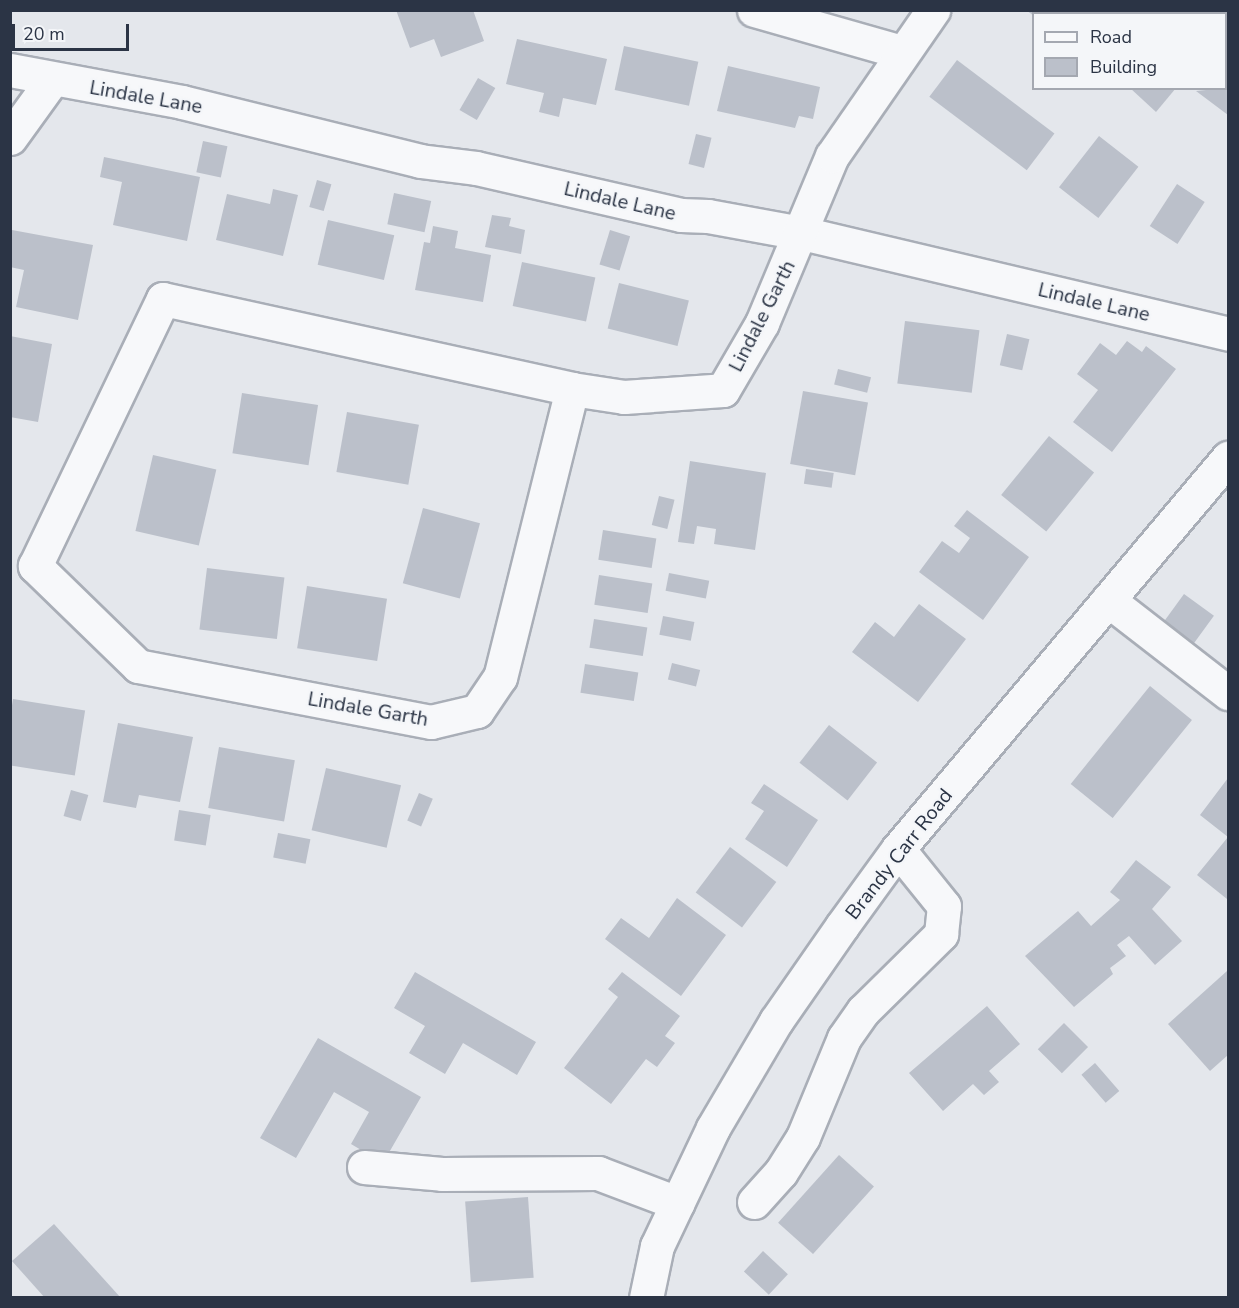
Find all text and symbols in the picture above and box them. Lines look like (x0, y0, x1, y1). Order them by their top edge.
scale bar (15, 12, 132, 50)
legend (1032, 12, 1227, 90)
text: 20 m (23, 22, 65, 46)
text: Road (1090, 25, 1132, 49)
text: Building (1090, 55, 1157, 79)
street label: Lindale Lane (88, 75, 204, 119)
street label: Lindale Lane (562, 176, 678, 226)
street label: Lindale Garth (724, 256, 800, 376)
street label: Lindale Lane (1036, 277, 1152, 327)
street label: Lindale Garth (306, 687, 430, 731)
street label: Brandy Carr Road (840, 784, 958, 924)

